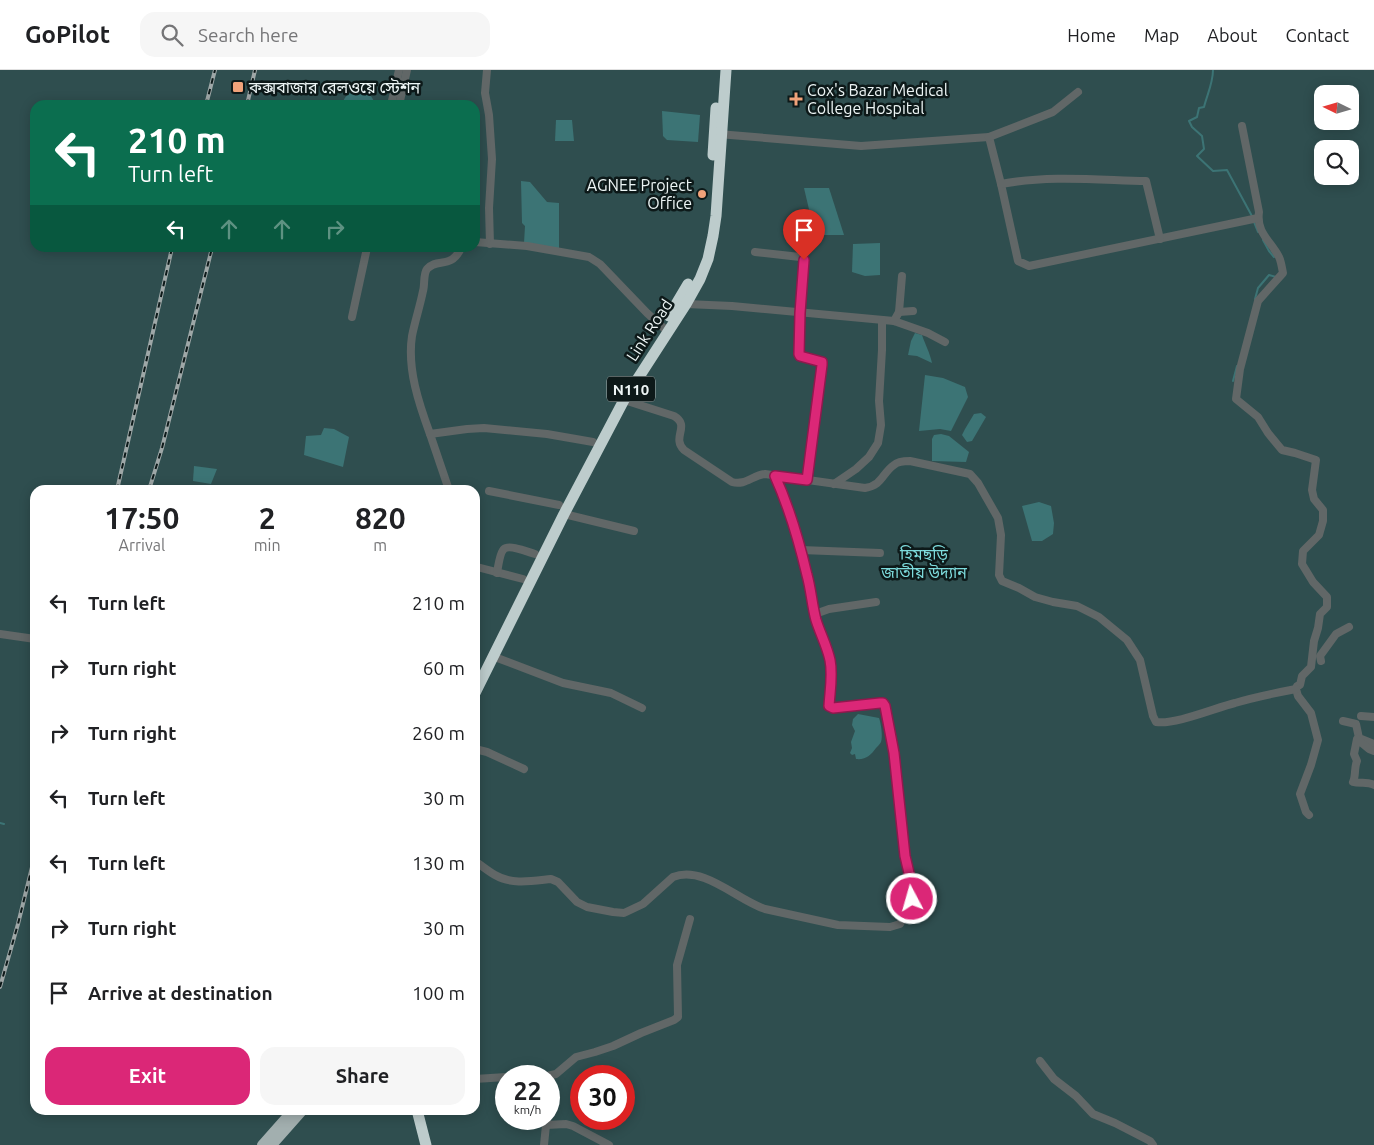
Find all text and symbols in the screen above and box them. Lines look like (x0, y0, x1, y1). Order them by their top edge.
search box (140, 12, 490, 57)
text: GoPilot (25, 21, 110, 48)
icon: search (158, 21, 186, 49)
text: Search here (198, 24, 298, 46)
text: Home (1067, 25, 1116, 45)
text: Map (1144, 25, 1179, 45)
text: About (1207, 25, 1257, 45)
text: Contact (1285, 25, 1349, 45)
place label: কক্সবাজার রেলওয়ে স্টেশন (248, 78, 421, 96)
marker: কক্সবাজার রেলওয়ে স্টেশন (231, 80, 245, 94)
place label: Cox's Bazar Medical College Hospital (807, 81, 948, 117)
north arrow (1314, 85, 1359, 130)
map controls (1314, 85, 1359, 185)
marker: Cox's Bazar Medical College Hospital (789, 92, 803, 106)
icon: left (45, 120, 110, 185)
text: 210 m (128, 120, 226, 160)
button: search (1314, 140, 1359, 185)
text: Turn left (128, 161, 213, 186)
place label: AGNEE Project Office (587, 176, 693, 212)
marker: AGNEE Project Office (696, 188, 708, 200)
pin (783, 209, 825, 260)
icon: left (162, 215, 190, 243)
icon: ahead (215, 215, 243, 243)
icon: ahead (268, 215, 296, 243)
icon: right (321, 215, 349, 243)
icon: arrive (790, 216, 818, 244)
street label: Link Road (622, 296, 676, 364)
road number: N110 (607, 376, 655, 402)
text: 17:50 (104, 501, 179, 535)
text: 2 (259, 501, 276, 535)
text: 820 (355, 501, 406, 535)
text: Arrival (119, 536, 165, 554)
text: min (254, 536, 281, 554)
text: m (373, 536, 387, 554)
park label: হিমছড়ি জাতীয় উদ্যান (880, 545, 967, 581)
icon: left (45, 589, 73, 617)
text: Turn left (88, 592, 166, 614)
text: 210 m (412, 592, 465, 614)
icon: right (45, 654, 73, 682)
text: Turn right (88, 657, 176, 679)
text: 60 m (423, 657, 465, 679)
icon: right (45, 719, 73, 747)
text: Turn right (88, 722, 176, 744)
text: 260 m (412, 722, 465, 744)
icon: left (45, 784, 73, 812)
text: Turn left (88, 787, 166, 809)
text: 30 m (423, 787, 465, 809)
icon: left (45, 849, 73, 877)
text: Turn left (88, 852, 166, 874)
text: 130 m (412, 852, 465, 874)
position arrow (885, 872, 937, 924)
icon: right (45, 914, 73, 942)
text: Turn right (88, 917, 176, 939)
text: 30 m (423, 917, 465, 939)
icon: arrive (45, 979, 73, 1007)
text: Arrive at destination (88, 982, 273, 1004)
text: 100 m (412, 982, 465, 1004)
button: Exit (45, 1047, 250, 1105)
button: Share (260, 1047, 465, 1105)
speed limit sign: 30 (570, 1065, 635, 1130)
text: 22 (513, 1077, 542, 1105)
text: km/h (514, 1103, 541, 1116)

